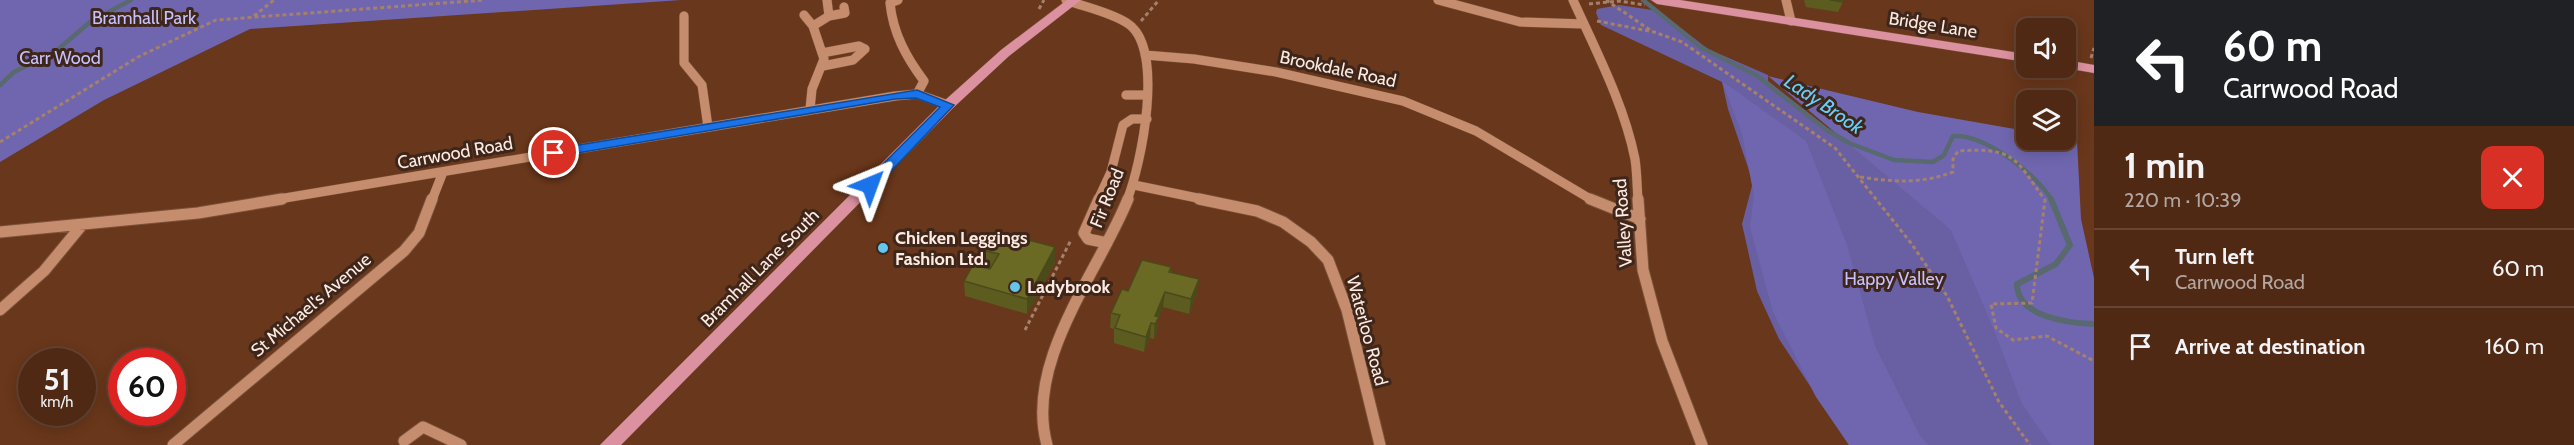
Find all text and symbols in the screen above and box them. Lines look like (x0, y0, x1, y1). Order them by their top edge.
park label: Bramhall Park (92, 7, 197, 29)
street label: Bridge Lane (1887, 7, 1979, 43)
map controls (2016, 18, 2076, 150)
button: sound (2016, 18, 2076, 78)
text: 60 m (2223, 20, 2322, 72)
icon: left (2124, 24, 2202, 102)
street label: Brookdale Road (1278, 46, 1398, 92)
park label: Carr Wood (19, 47, 101, 69)
water label: Lady Brook (1780, 69, 1869, 140)
text: Carrwood Road (2223, 72, 2398, 105)
button: layers (2016, 90, 2076, 150)
pin (528, 127, 579, 178)
street label: Carrwood Road (396, 132, 514, 174)
icon: arrive (537, 136, 570, 169)
text: 1 min (2124, 143, 2205, 187)
button: close (2481, 146, 2544, 209)
position arrow (838, 153, 902, 217)
street label: Fir Road (1085, 165, 1129, 231)
street label: Valley Road (1609, 178, 1637, 268)
text: 220 m · 10:39 (2124, 188, 2242, 212)
street label: Bramhall Lane South (696, 204, 824, 332)
place label: Chicken Leggings Fashion Ltd. (895, 227, 1028, 270)
marker: Chicken Leggings Fashion Ltd. (876, 241, 890, 255)
text: Turn left (2175, 243, 2254, 270)
street label: St Michael's Avenue (246, 248, 376, 362)
icon: left (2124, 252, 2157, 285)
text: 60 m (2492, 255, 2544, 282)
park label: Happy Valley (1844, 268, 1944, 290)
text: Carrwood Road (2175, 270, 2305, 294)
street label: Waterloo Road (1342, 274, 1392, 388)
place label: Ladybrook (1027, 276, 1110, 298)
marker: Ladybrook (1008, 280, 1022, 294)
icon: arrive (2124, 330, 2157, 363)
text: Arrive at destination (2175, 333, 2365, 360)
text: 160 m (2485, 333, 2544, 360)
speed limit sign: 60 (108, 348, 186, 426)
text: 51 (43, 361, 71, 398)
text: km/h (41, 393, 73, 411)

